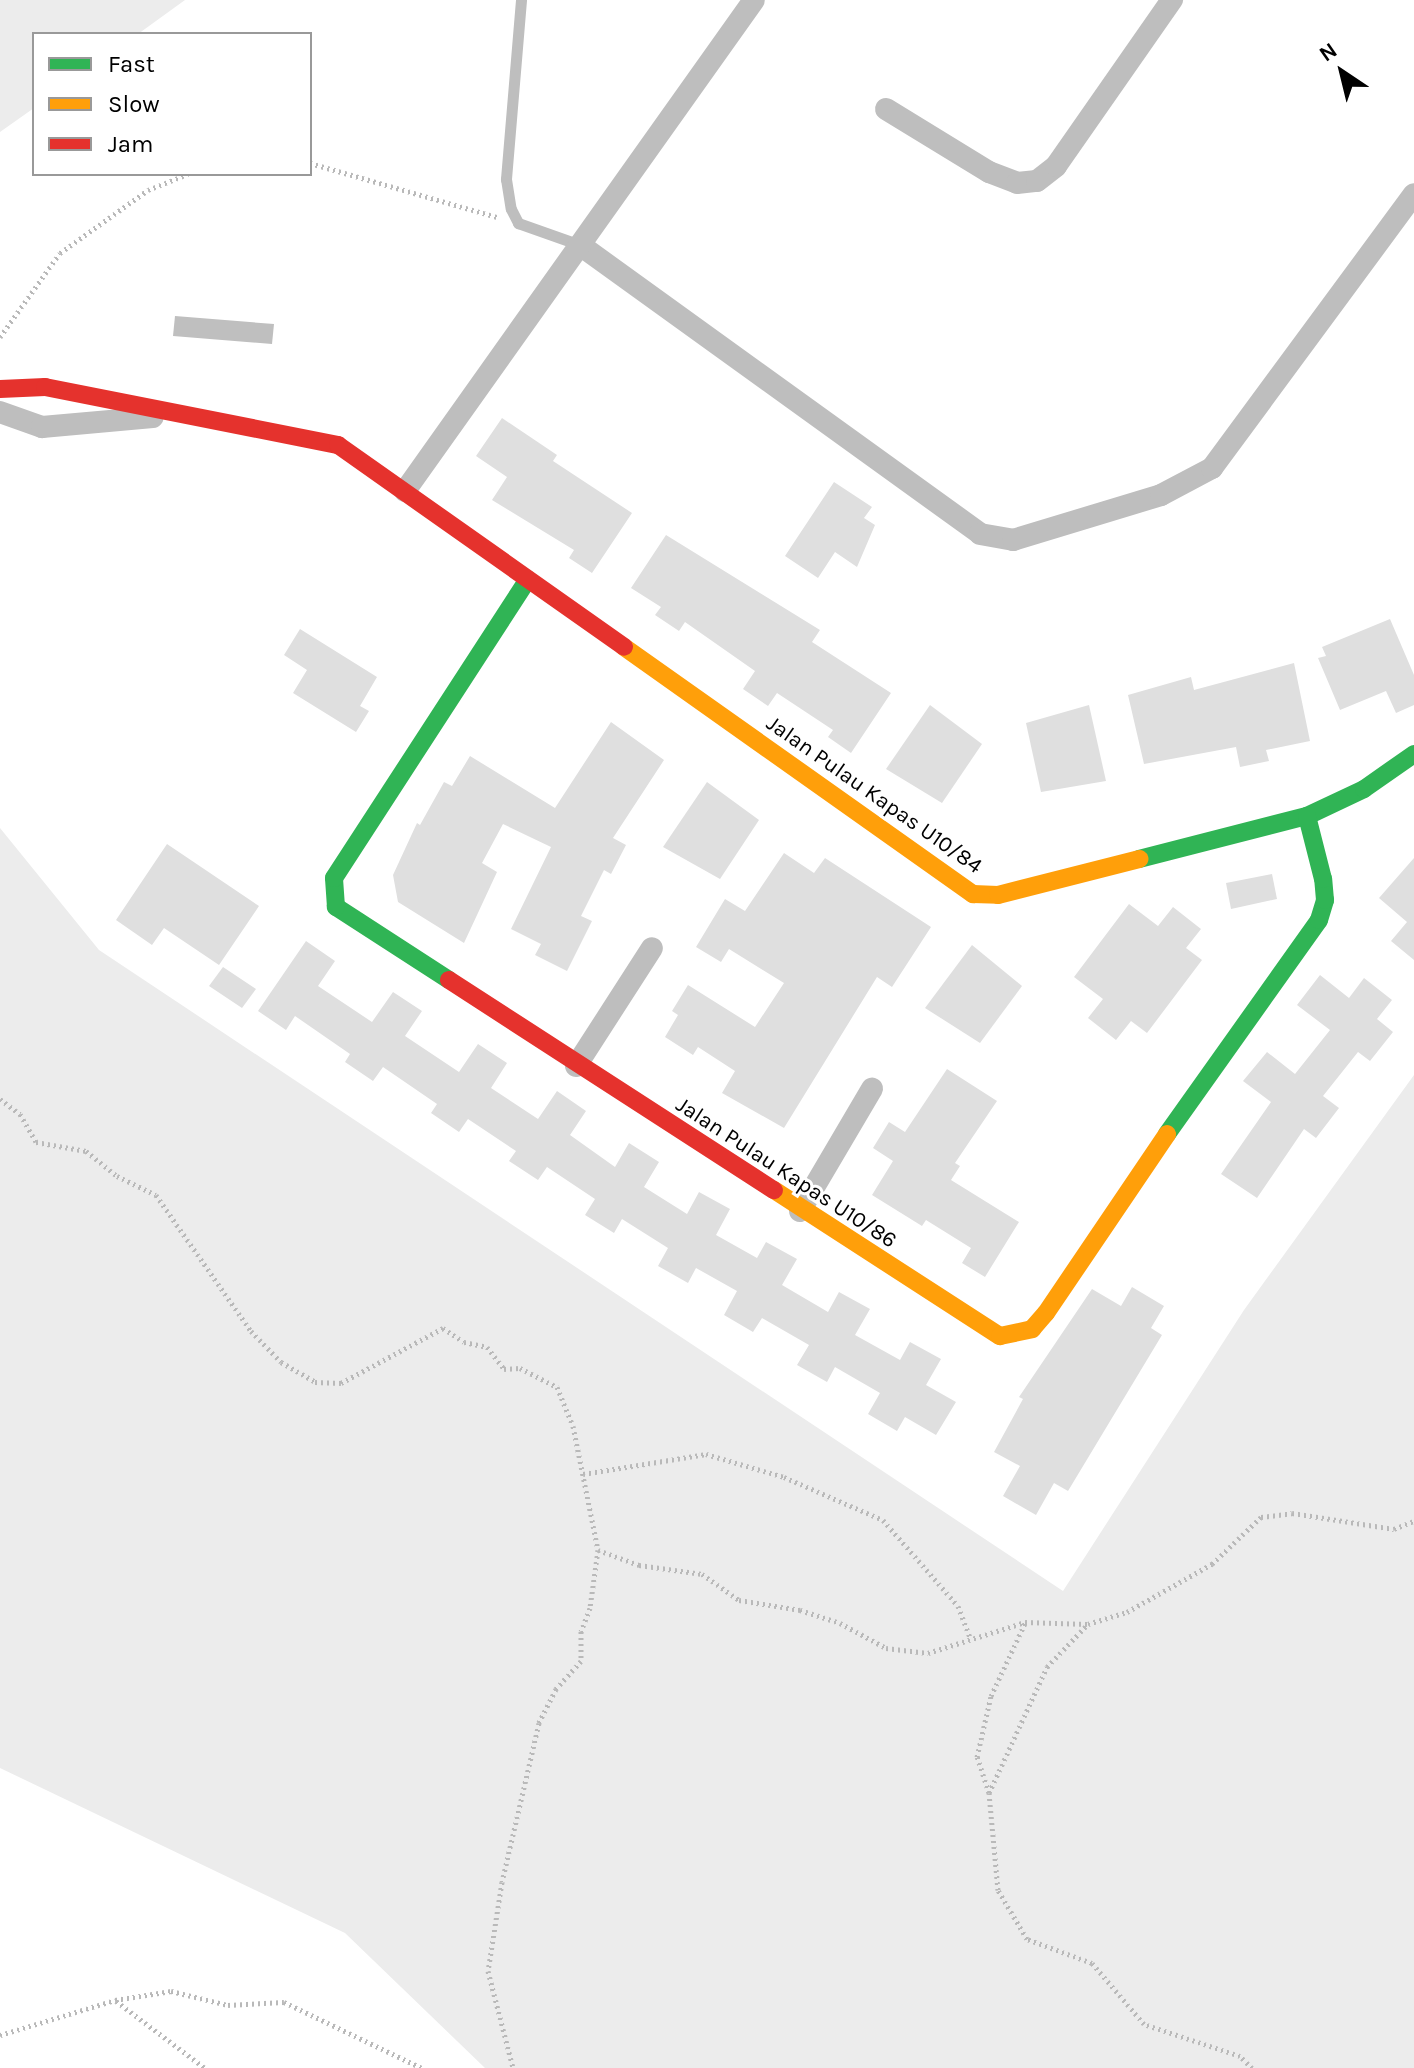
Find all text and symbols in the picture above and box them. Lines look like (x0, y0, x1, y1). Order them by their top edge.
legend (32, 32, 312, 176)
north arrow (1302, 32, 1382, 112)
text: N (1314, 37, 1342, 68)
text: Fast (108, 50, 155, 78)
text: Slow (108, 90, 160, 118)
text: Jam (108, 130, 153, 158)
street label: Jalan Pulau Kapas U10/84 (761, 710, 987, 880)
street label: Jalan Pulau Kapas U10/86 (671, 1092, 901, 1254)

